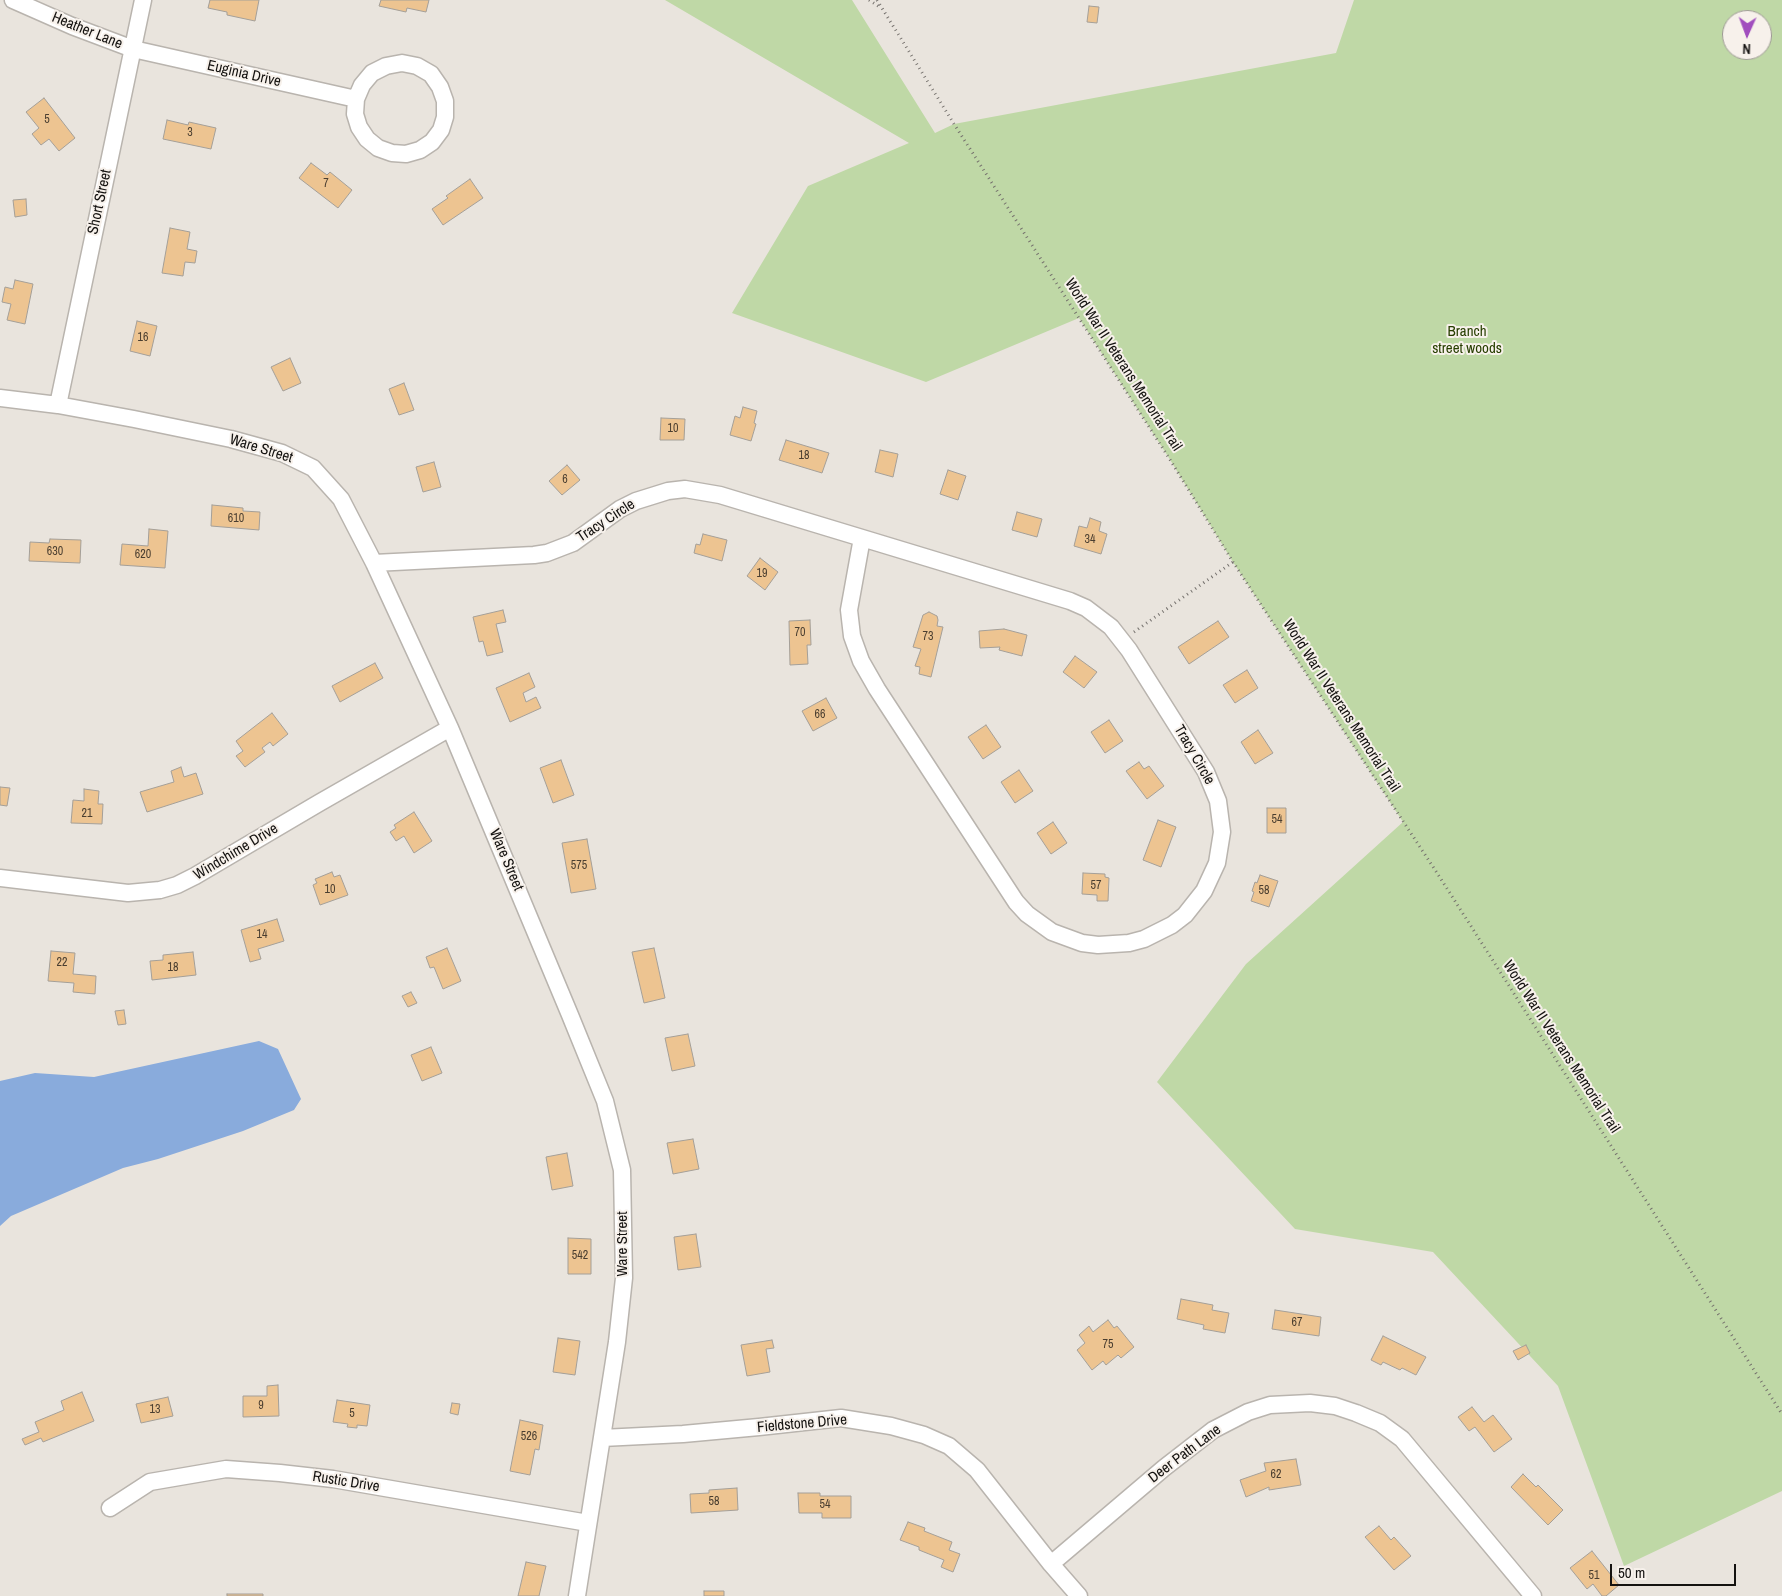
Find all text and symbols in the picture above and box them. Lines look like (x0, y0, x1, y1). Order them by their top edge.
street label: Heather Lane (49, 9, 125, 53)
north arrow (1722, 10, 1772, 60)
text: N (1742, 40, 1751, 58)
street label: Euginia Drive (205, 57, 283, 91)
house number: 5 (44, 113, 50, 127)
house number: 3 (187, 126, 193, 140)
street label: Short Street (84, 168, 116, 236)
house number: 7 (323, 177, 329, 191)
street label: World War II Veterans Memorial Trail (1060, 275, 1186, 455)
park label: Branch street woods (1432, 323, 1502, 358)
house number: 16 (138, 331, 148, 345)
house number: 10 (668, 422, 678, 436)
street label: Ware Street (227, 431, 295, 467)
house number: 18 (799, 449, 809, 463)
house number: 6 (562, 473, 568, 487)
street label: Tracy Circle (573, 496, 639, 546)
house number: 610 (228, 512, 244, 526)
house number: 34 (1085, 533, 1095, 547)
house number: 630 (47, 545, 63, 559)
house number: 620 (135, 548, 151, 562)
house number: 19 (757, 567, 767, 581)
street label: World War II Veterans Memorial Trail (1278, 616, 1404, 796)
house number: 70 (795, 626, 805, 640)
house number: 73 (923, 630, 933, 644)
house number: 66 (815, 708, 825, 722)
street label: Tracy Circle (1170, 722, 1218, 788)
house number: 21 (82, 807, 92, 821)
house number: 54 (1272, 813, 1282, 827)
street label: Windchime Drive (191, 820, 281, 884)
street label: Ware Street (485, 826, 527, 894)
house number: 575 (571, 859, 587, 873)
house number: 57 (1091, 879, 1101, 893)
house number: 10 (325, 883, 335, 897)
house number: 58 (1259, 884, 1269, 898)
house number: 14 (257, 928, 267, 942)
house number: 22 (57, 956, 67, 970)
street label: World War II Veterans Memorial Trail (1498, 957, 1624, 1137)
house number: 18 (168, 961, 178, 975)
street label: Ware Street (614, 1211, 632, 1277)
house number: 542 (572, 1249, 588, 1263)
house number: 67 (1292, 1316, 1302, 1330)
house number: 75 (1103, 1338, 1113, 1352)
house number: 9 (258, 1399, 264, 1413)
house number: 13 (150, 1403, 160, 1417)
house number: 5 (349, 1407, 355, 1421)
street label: Fieldstone Drive (756, 1411, 848, 1437)
street label: Deer Path Lane (1145, 1421, 1225, 1487)
house number: 526 (521, 1430, 537, 1444)
street label: Rustic Drive (311, 1468, 381, 1496)
house number: 62 (1271, 1468, 1281, 1482)
house number: 58 (709, 1495, 719, 1509)
house number: 54 (820, 1498, 830, 1512)
scale bar (1612, 1554, 1738, 1586)
text: 50 m (1618, 1562, 1645, 1583)
house number: 51 (1589, 1569, 1599, 1583)

